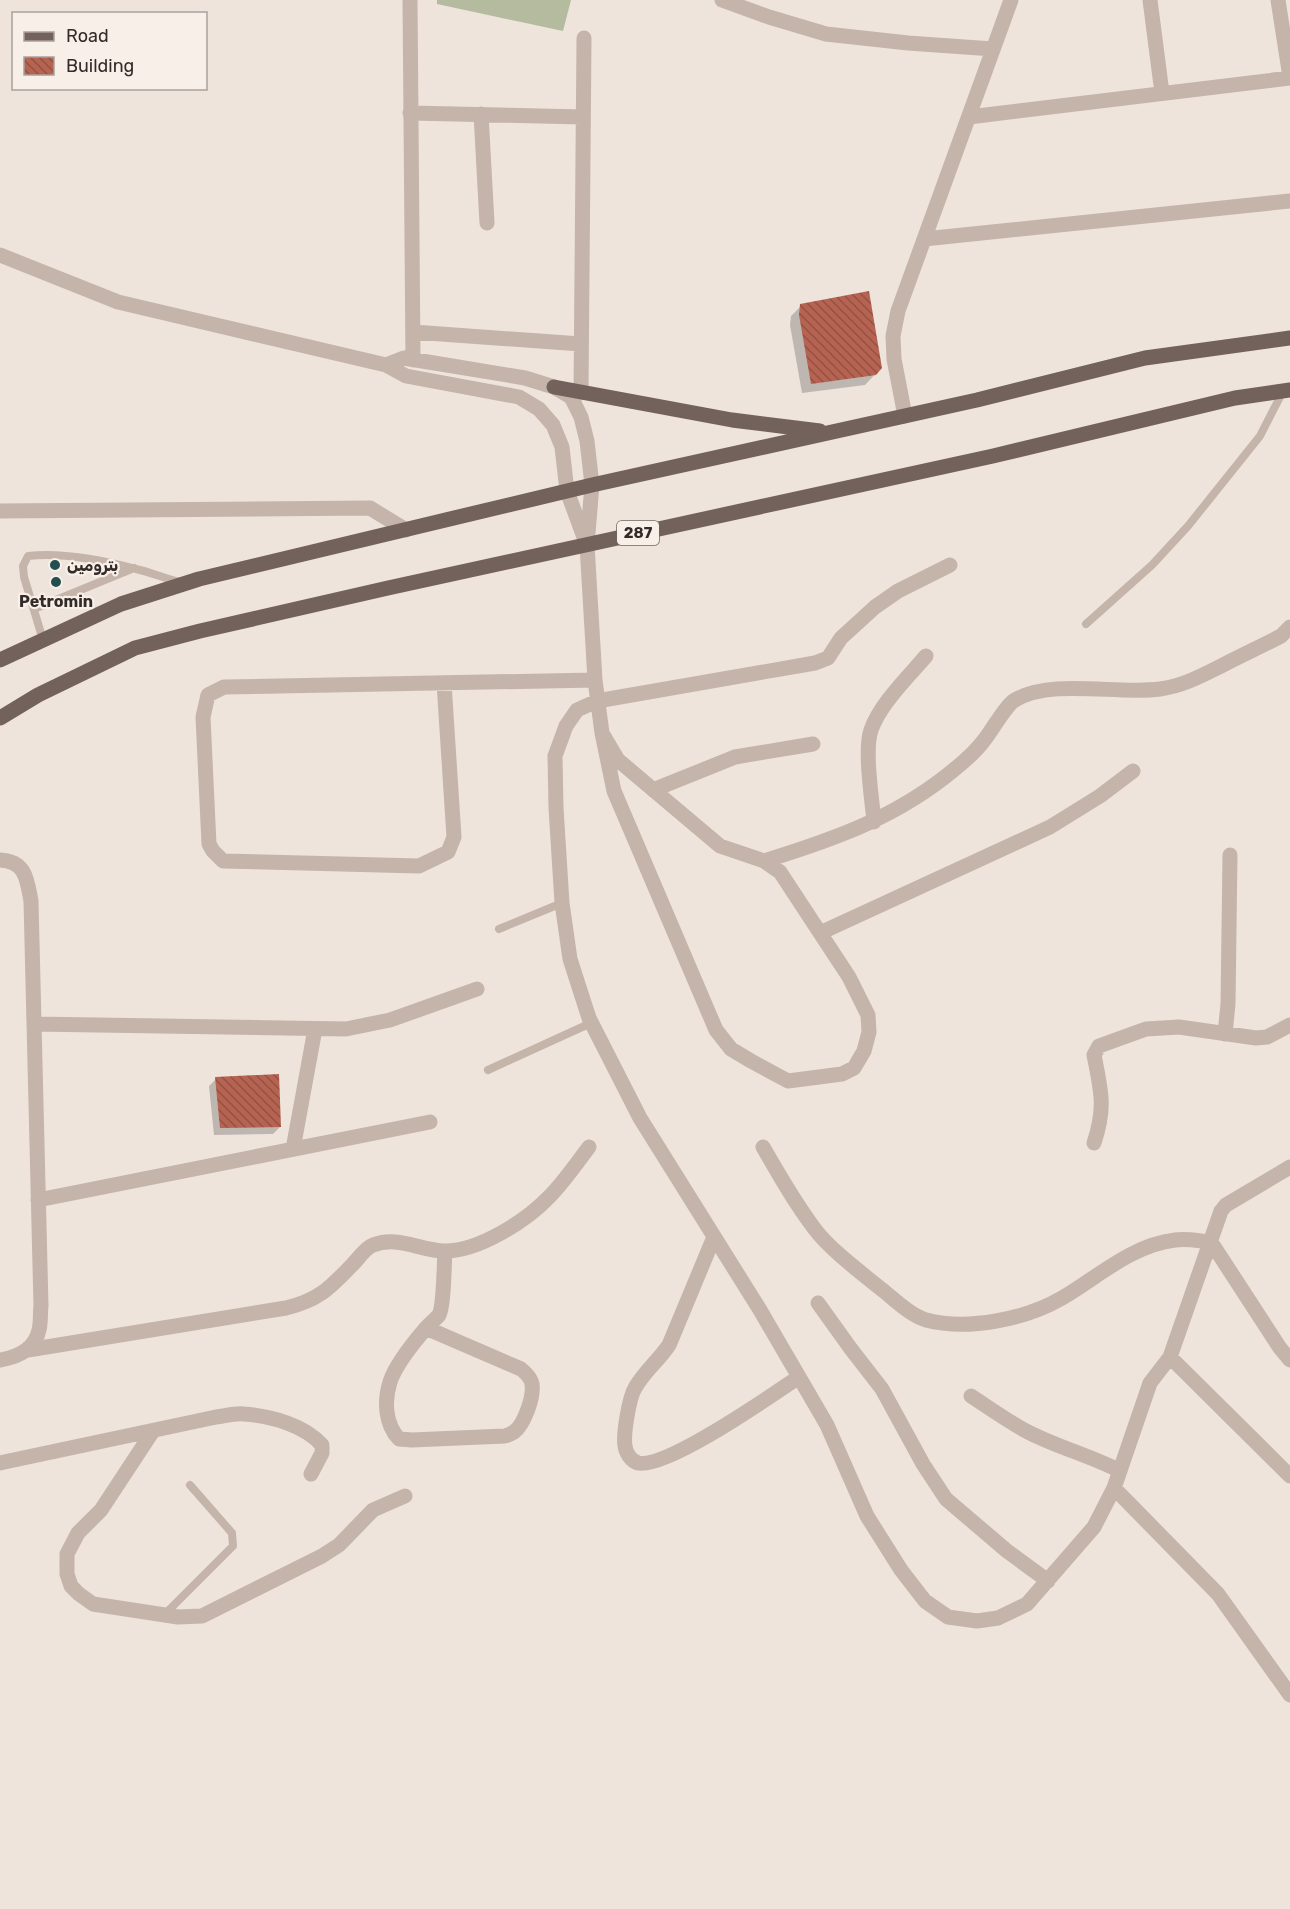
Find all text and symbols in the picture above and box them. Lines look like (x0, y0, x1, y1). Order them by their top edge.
legend (12, 12, 207, 90)
text: Road (66, 25, 109, 47)
text: Building (66, 55, 134, 77)
road number: 287 (617, 521, 659, 545)
place label: بترومين (67, 556, 118, 575)
marker: بترومين (48, 558, 62, 572)
marker: Petromin (49, 575, 63, 589)
place label: Petromin (19, 592, 93, 611)

